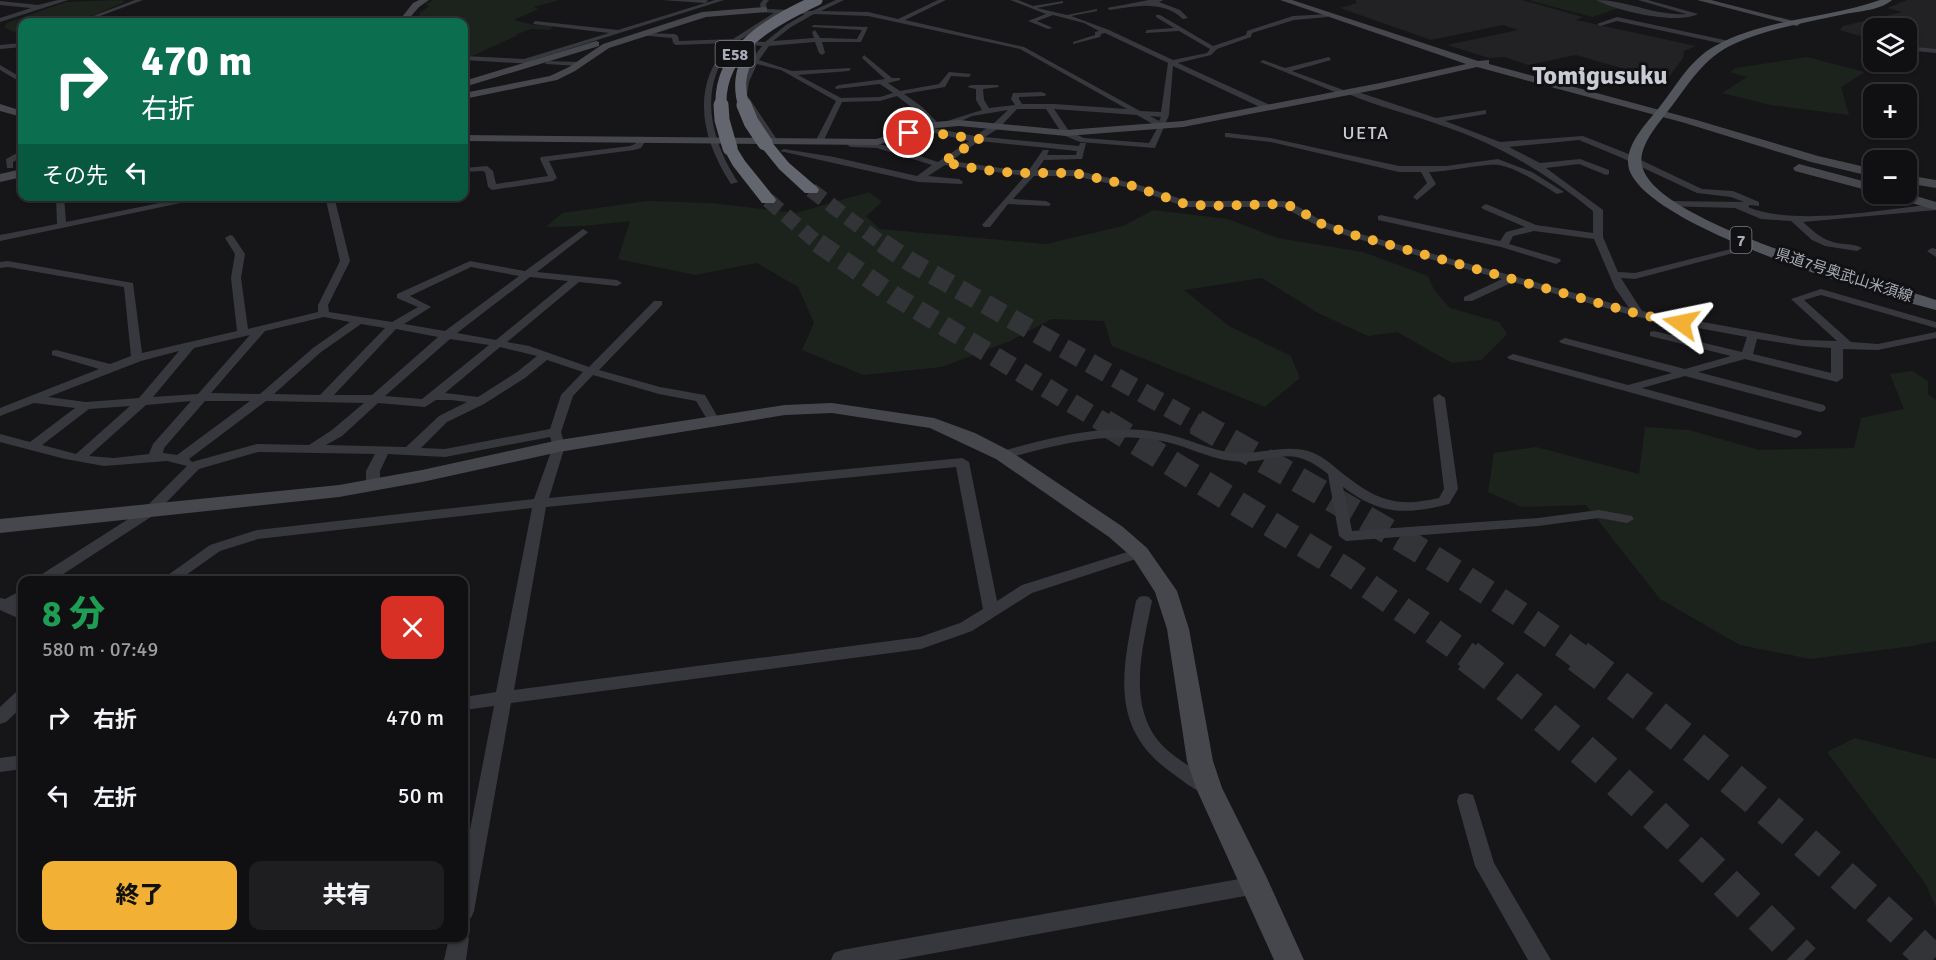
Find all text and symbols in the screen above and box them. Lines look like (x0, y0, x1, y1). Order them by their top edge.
map controls (1863, 18, 1917, 204)
button: layers (1863, 18, 1917, 72)
text: 470 m (141, 36, 252, 87)
road number: E58 (716, 41, 754, 67)
icon: right (42, 42, 120, 120)
district label: Tomigusuku (1533, 60, 1667, 92)
button: + (1863, 84, 1917, 138)
text: 右折 (141, 93, 195, 126)
pin (883, 107, 934, 158)
icon: arrive (892, 116, 925, 149)
district label: UETA (1343, 122, 1389, 144)
button: − (1863, 150, 1917, 204)
icon: left (120, 156, 153, 189)
text: その先 (42, 162, 108, 189)
road number: 7 (1730, 227, 1752, 253)
street label: 県道7号奥武山米須線 (1773, 244, 1915, 306)
position arrow (1649, 291, 1713, 355)
text: 8 分 (42, 592, 105, 637)
button: close (381, 596, 444, 659)
text: 580 m · 07:49 (42, 637, 158, 662)
icon: right (42, 701, 75, 734)
text: 470 m (386, 704, 444, 731)
text: 右折 (93, 706, 137, 733)
icon: left (42, 779, 75, 812)
text: 50 m (398, 782, 444, 809)
text: 左折 (93, 784, 137, 811)
button: 終了 (42, 861, 237, 930)
button: 共有 (249, 861, 444, 930)

